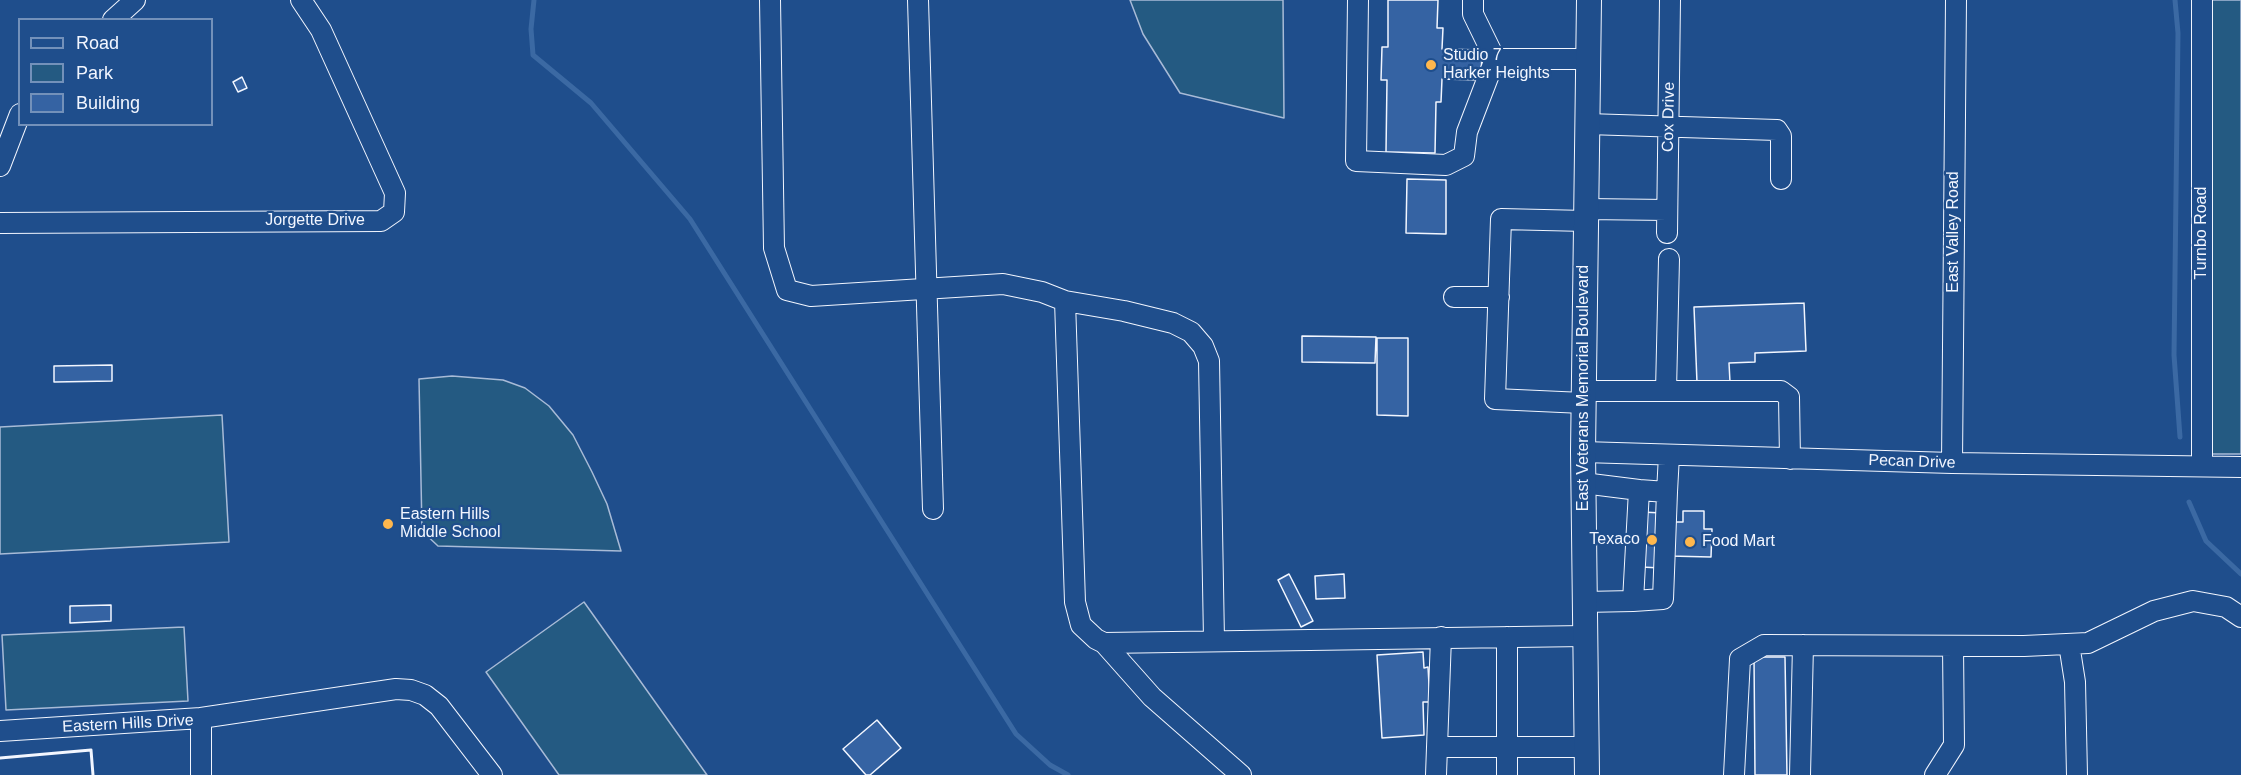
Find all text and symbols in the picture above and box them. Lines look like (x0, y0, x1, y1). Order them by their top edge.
legend (18, 18, 213, 126)
text: Road (76, 33, 119, 53)
place label: Studio 7 Harker Heights (1443, 46, 1550, 84)
marker: Studio 7 Harker Heights (1424, 58, 1438, 72)
text: Park (76, 63, 113, 83)
street label: Cox Drive (1659, 82, 1679, 152)
text: Building (76, 93, 140, 113)
street label: East Valley Road (1944, 171, 1964, 293)
street label: Turnbo Road (2192, 187, 2212, 279)
street label: Jorgette Drive (265, 211, 365, 231)
street label: East Veterans Memorial Boulevard (1574, 265, 1594, 511)
street label: Pecan Drive (1868, 451, 1956, 473)
place label: Eastern Hills Middle School (400, 505, 500, 543)
marker: Eastern Hills Middle School (381, 517, 395, 531)
place label: Texaco (1589, 530, 1640, 550)
place label: Food Mart (1702, 532, 1775, 552)
marker: Texaco (1645, 533, 1659, 547)
marker: Food Mart (1683, 535, 1697, 549)
street label: Eastern Hills Drive (62, 711, 194, 737)

